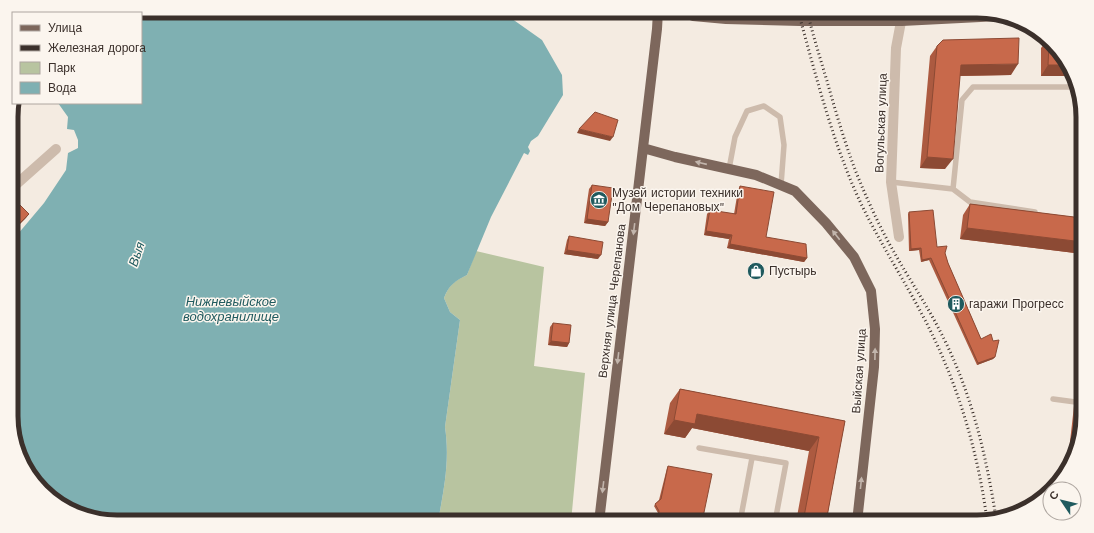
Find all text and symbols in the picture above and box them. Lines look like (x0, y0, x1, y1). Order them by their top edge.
legend (12, 12, 142, 104)
text: Улица (48, 21, 82, 35)
text: Железная дорога (48, 41, 146, 55)
text: Парк (48, 61, 76, 75)
street label: Вогульская улица (872, 73, 890, 173)
text: Вода (48, 81, 76, 95)
one-way arrow (695, 159, 707, 165)
place label: Музей истории техники "Дом Черепановых" (612, 186, 743, 214)
museum icon: Музей истории техники "Дом Черепановых" (589, 190, 609, 210)
one-way arrow (631, 222, 637, 235)
street label: Верхняя улица Черепанова (596, 223, 628, 379)
one-way arrow (831, 229, 840, 240)
water label: Выя (125, 240, 148, 269)
shop icon: Пустырь (746, 261, 766, 281)
place label: Пустырь (769, 264, 817, 278)
water label: Нижневыйское водохранилище (183, 294, 279, 324)
building icon: гаражи Прогресс (946, 294, 966, 314)
place label: гаражи Прогресс (969, 297, 1064, 311)
street label: Выйская улица (849, 328, 869, 414)
one-way arrow (872, 347, 878, 360)
one-way arrow (615, 352, 621, 364)
one-way arrow (858, 477, 865, 489)
one-way arrow (600, 481, 606, 493)
north arrow (1042, 481, 1082, 521)
text: С (1047, 489, 1062, 503)

